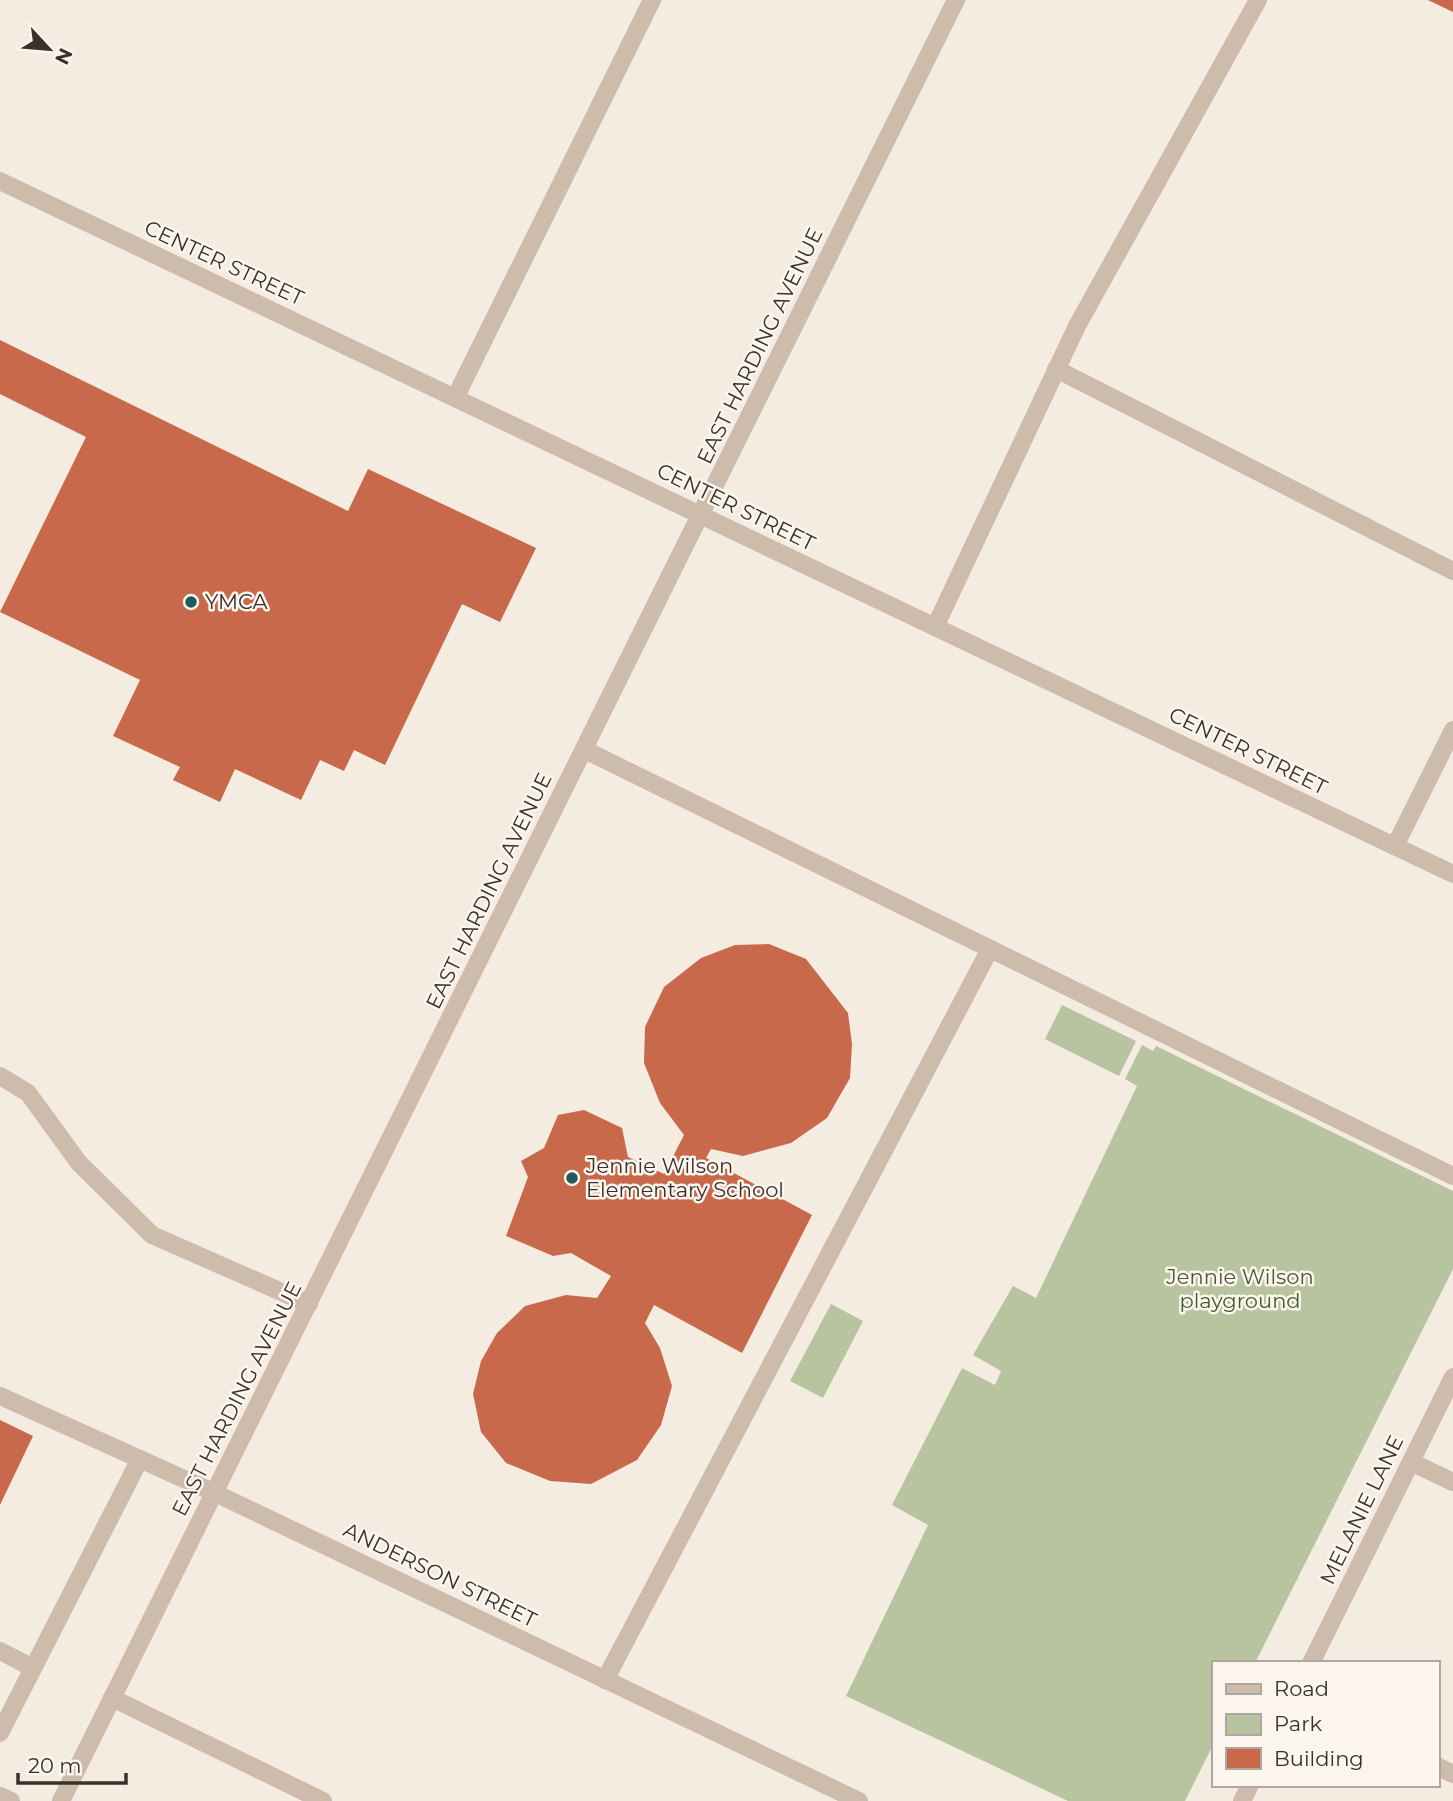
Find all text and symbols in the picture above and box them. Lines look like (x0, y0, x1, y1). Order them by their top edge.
north arrow (14, 14, 84, 84)
text: N (50, 44, 78, 68)
street label: CENTER STREET (141, 215, 308, 310)
street label: EAST HARDING AVENUE (691, 224, 828, 468)
street label: CENTER STREET (653, 457, 819, 556)
place label: YMCA (205, 589, 269, 614)
marker: YMCA (183, 594, 199, 610)
street label: CENTER STREET (1165, 701, 1331, 800)
street label: EAST HARDING AVENUE (420, 769, 557, 1013)
place label: Jennie Wilson Elementary School (585, 1153, 784, 1202)
marker: Jennie Wilson Elementary School (564, 1170, 580, 1186)
park label: Jennie Wilson playground (1165, 1264, 1314, 1313)
street label: EAST HARDING AVENUE (166, 1277, 307, 1520)
street label: MELANIE LANE (1315, 1431, 1409, 1589)
street label: ANDERSON STREET (340, 1517, 541, 1632)
legend (1212, 1661, 1439, 1787)
text: Road (1274, 1676, 1329, 1701)
text: Park (1274, 1711, 1322, 1736)
scale bar (18, 1742, 126, 1786)
text: Building (1274, 1746, 1364, 1771)
text: 20 m (28, 1753, 82, 1778)

